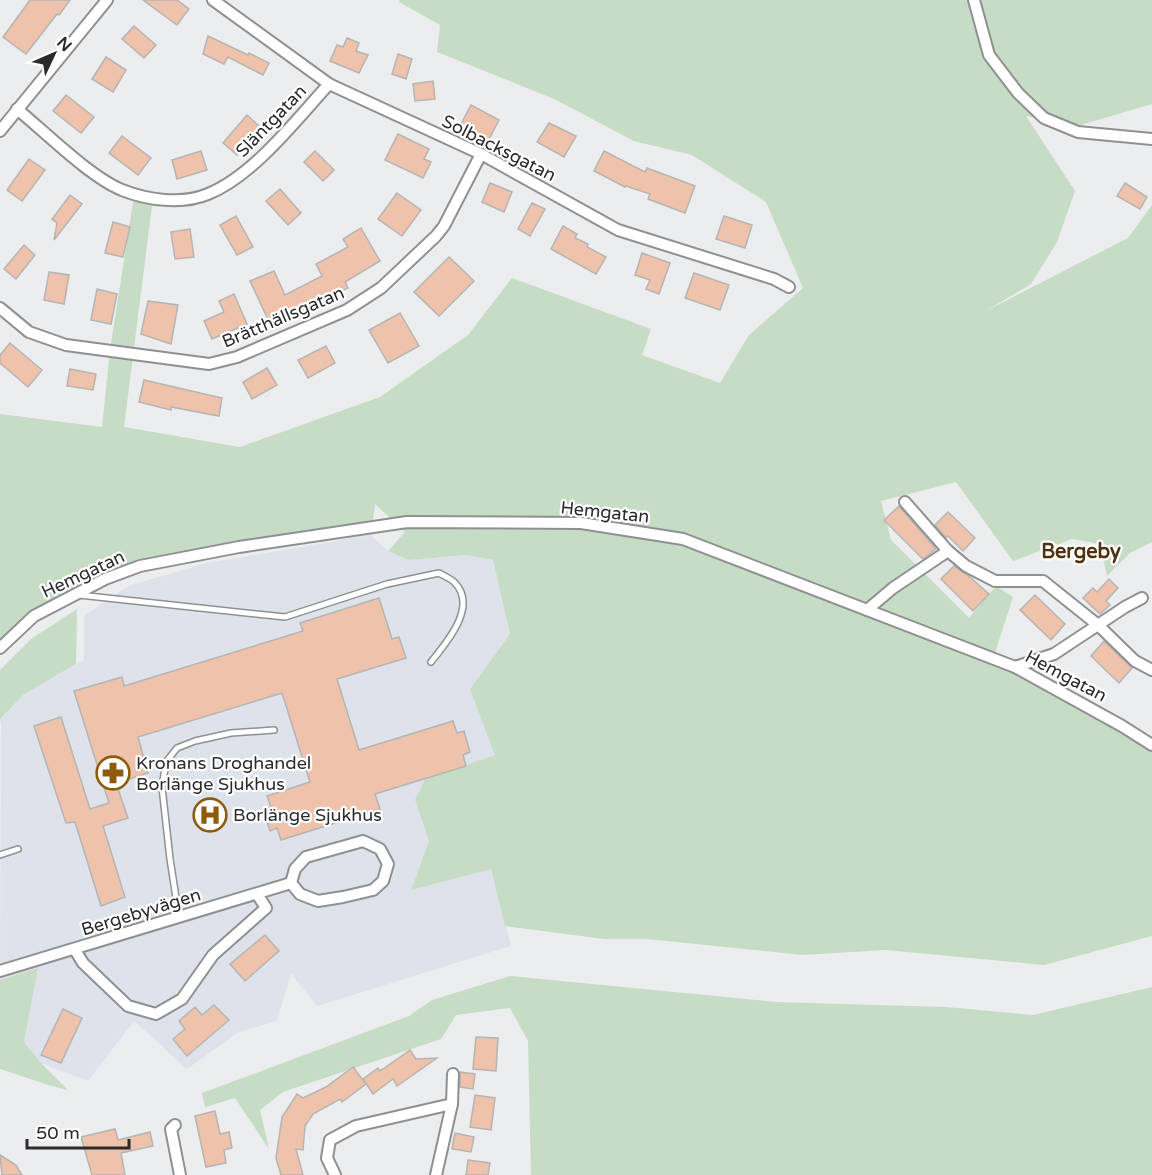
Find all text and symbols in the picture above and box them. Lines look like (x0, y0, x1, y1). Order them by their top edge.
north arrow (24, 24, 84, 84)
text: N (52, 33, 76, 56)
street label: Släntgatan (231, 80, 311, 162)
street label: Solbacksgatan (438, 110, 560, 186)
street label: Brätthällsgatan (219, 281, 347, 353)
street label: Hemgatan (559, 496, 651, 528)
district label: Bergeby (1041, 540, 1121, 564)
street label: Hemgatan (38, 545, 128, 603)
street label: Hemgatan (1021, 645, 1111, 707)
place label: Kronans Droghandel Borlänge Sjukhus (136, 752, 311, 795)
pharmacy icon: Kronans Droghandel Borlänge Sjukhus (95, 755, 131, 791)
hospital icon: Borlänge Sjukhus (192, 797, 228, 833)
place label: Borlänge Sjukhus (233, 804, 382, 826)
street label: Bergebyvägen (79, 883, 203, 941)
scale bar (27, 1112, 129, 1150)
text: 50 m (36, 1122, 80, 1144)

